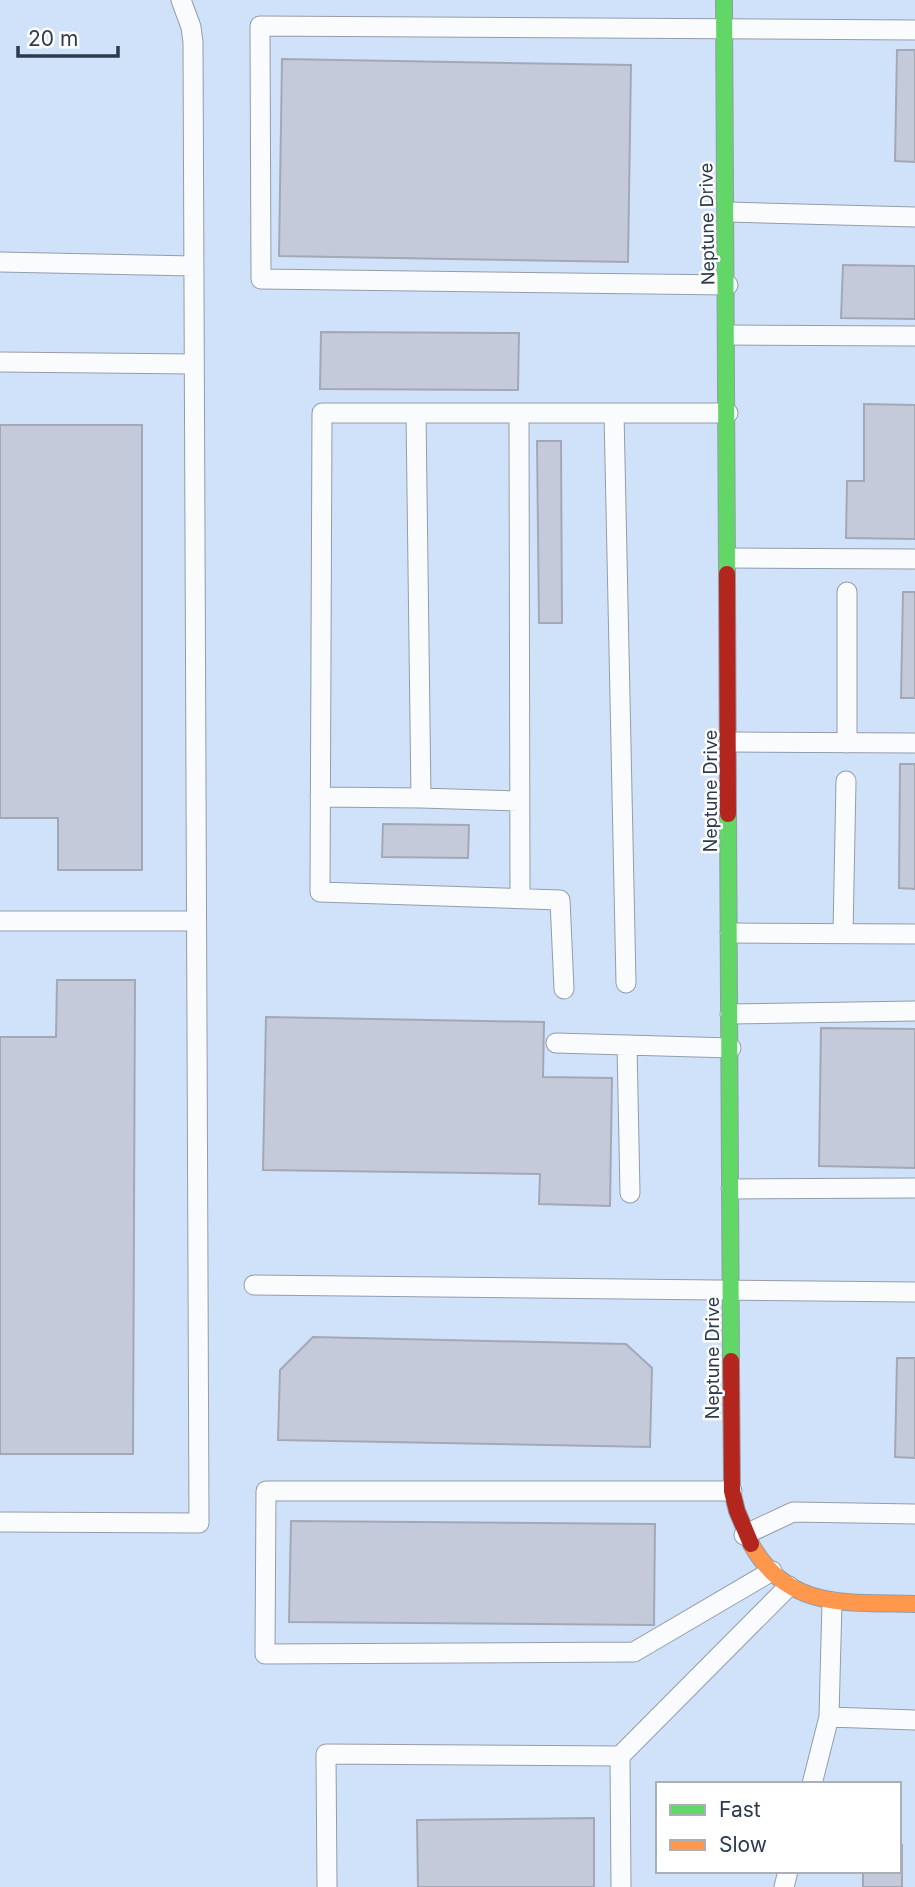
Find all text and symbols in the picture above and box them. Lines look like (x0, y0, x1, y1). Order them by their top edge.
scale bar (18, 14, 117, 58)
text: 20 m (28, 26, 78, 51)
street label: Neptune Drive (695, 163, 719, 285)
street label: Neptune Drive (700, 730, 721, 852)
street label: Neptune Drive (702, 1297, 723, 1419)
legend (656, 1782, 901, 1873)
text: Fast (719, 1797, 761, 1822)
text: Slow (719, 1832, 767, 1857)

